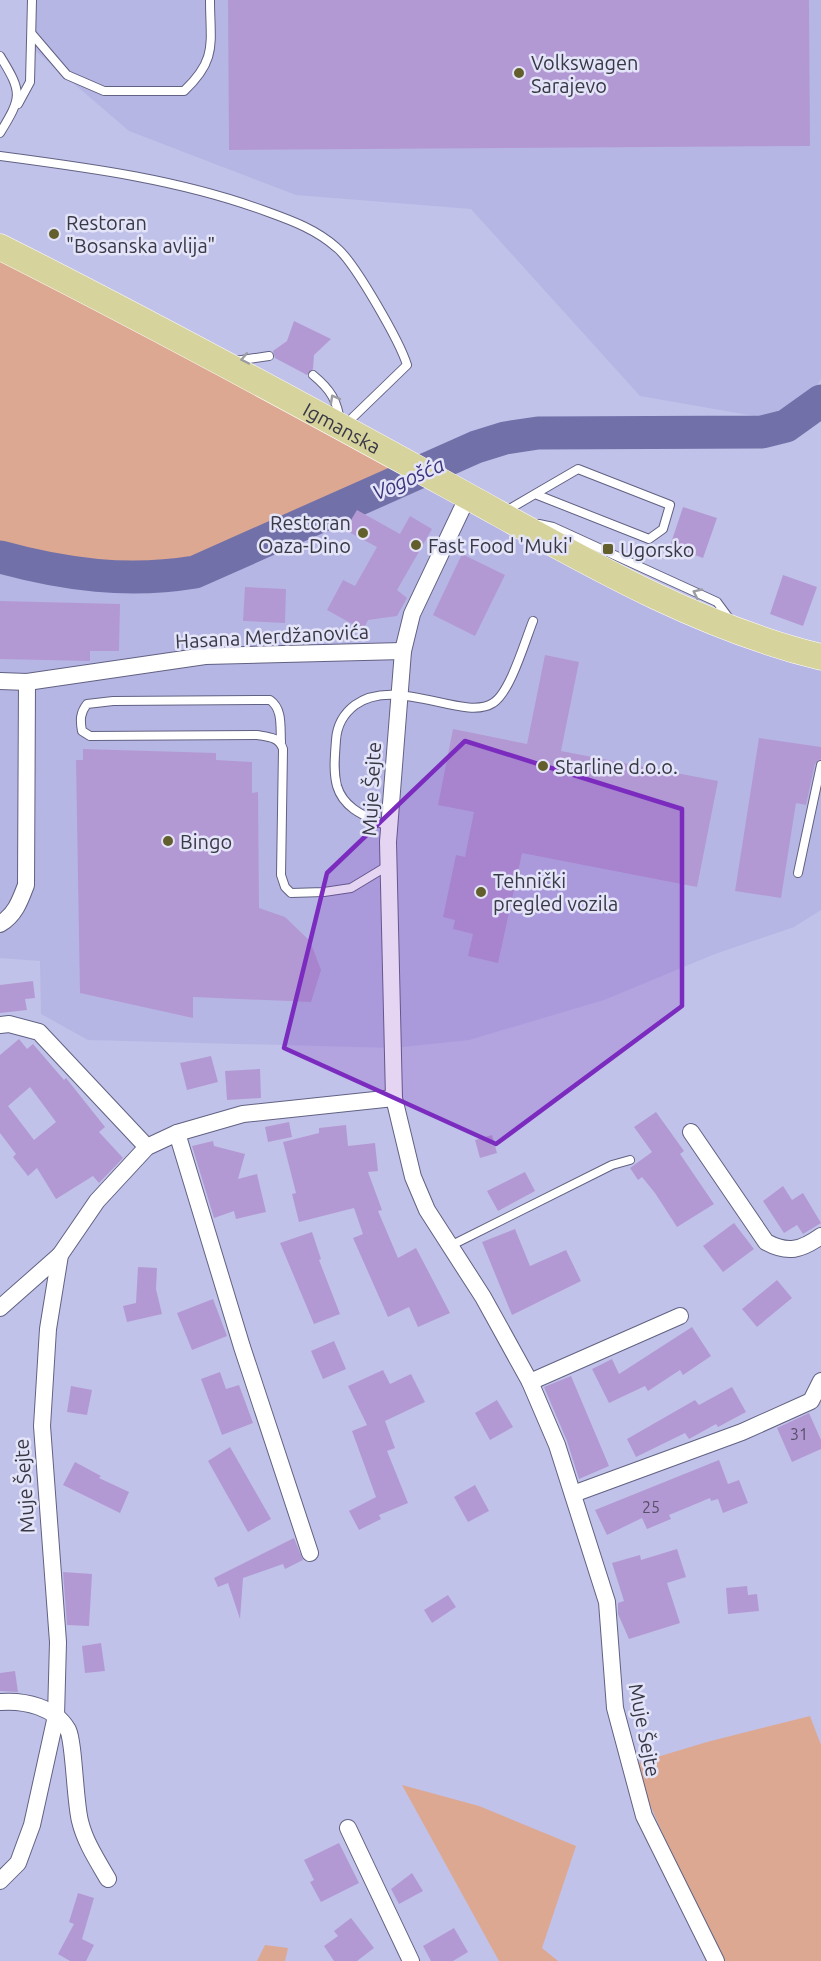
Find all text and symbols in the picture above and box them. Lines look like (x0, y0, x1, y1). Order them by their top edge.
place label: Volkswagen Sarajevo (531, 51, 638, 97)
marker: Volkswagen Sarajevo (512, 66, 526, 80)
place label: Restoran "Bosanska avlija" (66, 211, 215, 257)
marker: Restoran "Bosanska avlija" (47, 227, 61, 241)
one-way arrow (241, 352, 251, 365)
one-way arrow (330, 394, 341, 405)
street label: Igmanska (300, 397, 385, 458)
water label: Vogošća (368, 452, 448, 504)
place label: Restoran Oaza-Dino (258, 511, 351, 557)
marker: Restoran Oaza-Dino (356, 526, 370, 540)
place label: Fast Food 'Muki' (428, 534, 573, 557)
marker: Fast Food 'Muki' (409, 538, 423, 552)
place label: Ugorsko (620, 538, 695, 561)
marker: Ugorsko (601, 542, 615, 556)
one-way arrow (693, 589, 704, 601)
street label: Hasana Merdžanovića (175, 619, 369, 653)
street label: Muje Šejte (357, 741, 385, 837)
place label: Starline d.o.o. (555, 755, 678, 778)
marker: Starline d.o.o. (536, 759, 550, 773)
place label: Bingo (180, 830, 232, 853)
marker: Bingo (161, 834, 175, 848)
place label: Tehnički pregled vozila (493, 869, 618, 915)
marker: Tehnički pregled vozila (474, 885, 488, 899)
house number: 31 (790, 1425, 808, 1443)
street label: Muje Šejte (9, 1438, 39, 1534)
house number: 25 (642, 1498, 660, 1516)
street label: Muje Šejte (625, 1681, 665, 1779)

